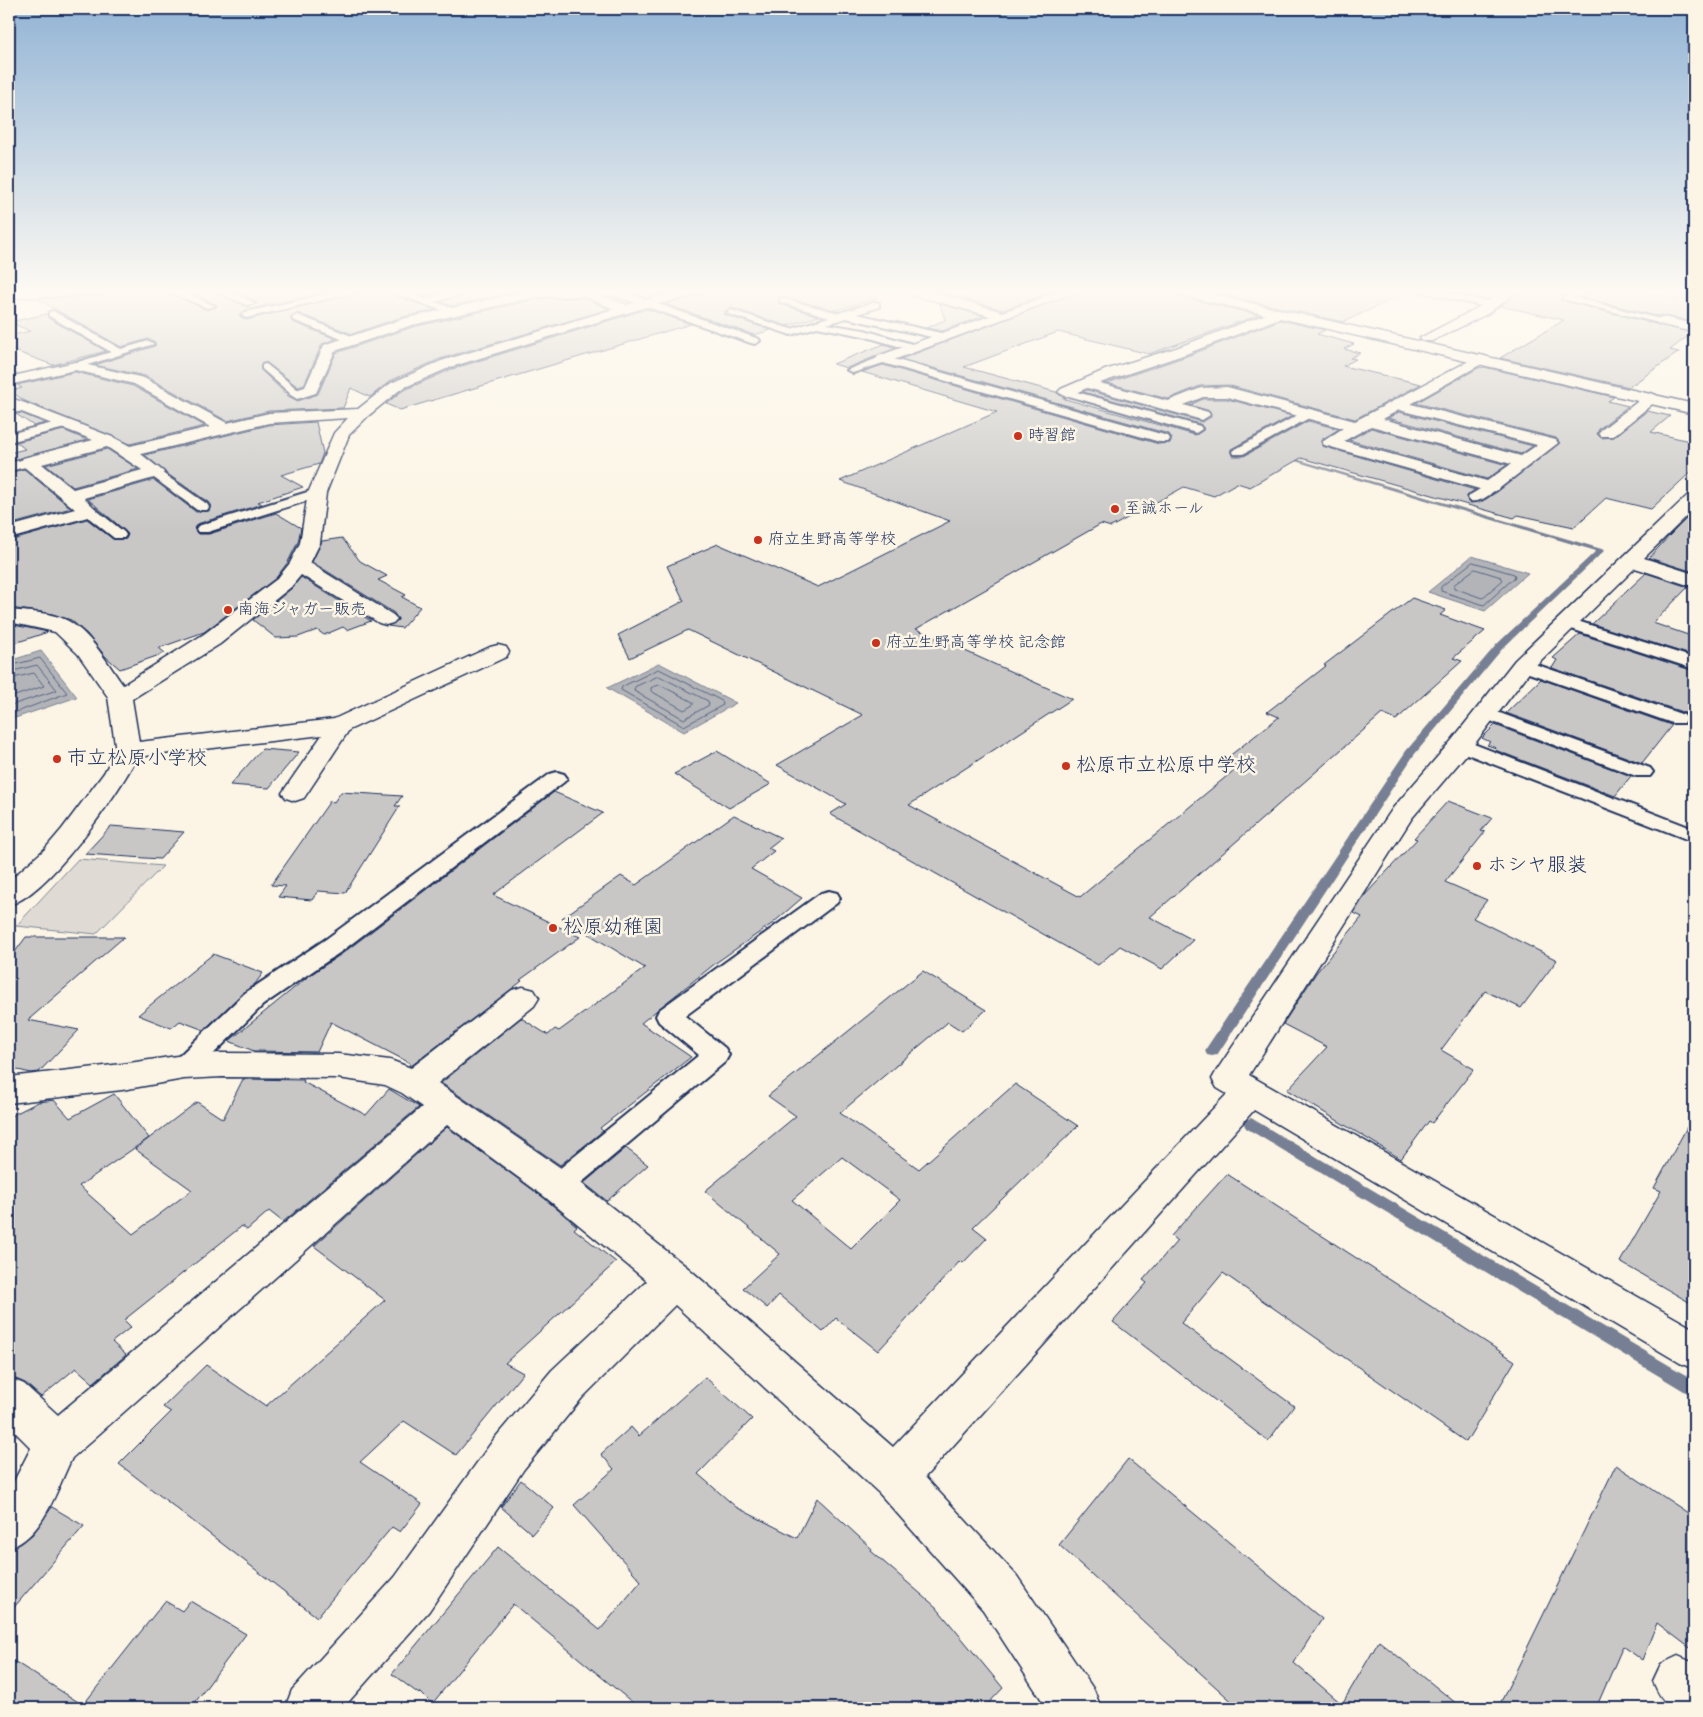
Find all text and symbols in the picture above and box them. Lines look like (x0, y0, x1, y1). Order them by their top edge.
place label: 時習館 (1028, 424, 1076, 448)
marker: 時習館 (1012, 430, 1024, 442)
place label: 至誠ホール (1125, 497, 1204, 521)
marker: 至誠ホール (1109, 503, 1121, 515)
place label: 府立生野高等学校 (768, 528, 896, 552)
marker: 府立生野高等学校 (752, 534, 764, 546)
place label: 南海ジャガー販売 (238, 598, 366, 622)
marker: 南海ジャガー販売 (222, 604, 234, 616)
place label: 府立生野高等学校 記念館 (886, 631, 1066, 655)
marker: 府立生野高等学校 記念館 (870, 637, 882, 649)
place label: 市立松原小学校 (67, 745, 207, 774)
place label: 松原市立松原中学校 (1076, 752, 1256, 781)
marker: 市立松原小学校 (51, 753, 63, 765)
marker: 松原市立松原中学校 (1060, 760, 1072, 772)
place label: ホシヤ服装 (1487, 852, 1587, 881)
marker: ホシヤ服装 (1471, 860, 1483, 872)
place label: 松原幼稚園 (563, 914, 663, 943)
marker: 松原幼稚園 (547, 922, 559, 934)

